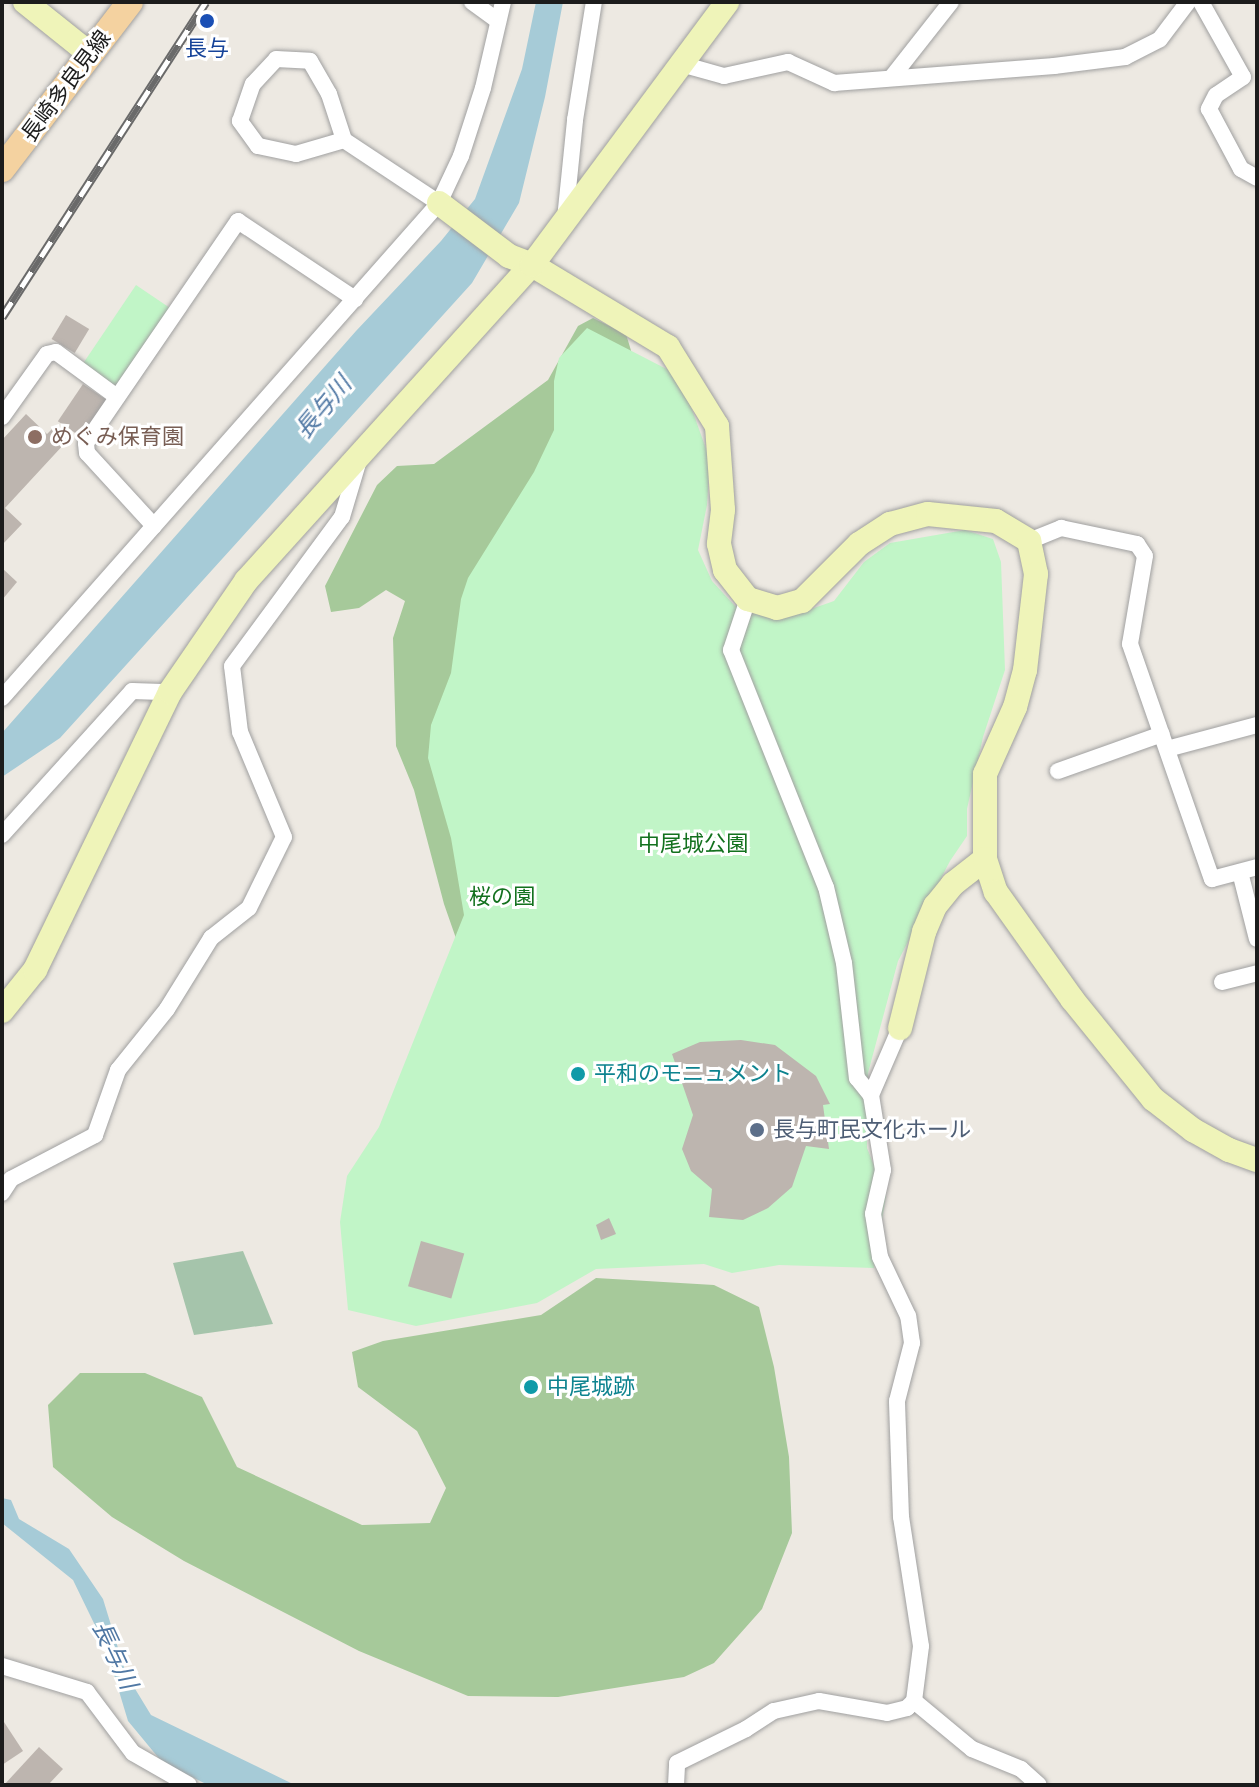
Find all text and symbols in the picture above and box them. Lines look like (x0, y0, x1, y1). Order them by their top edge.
marker: 長与 (196, 10, 218, 32)
street label: 長崎多良見線 (16, 25, 116, 147)
place label: 長与 (185, 36, 229, 62)
water label: 長与川 (289, 370, 357, 444)
place label: めぐみ保育園 (51, 424, 183, 450)
marker: めぐみ保育園 (26, 428, 44, 446)
park label: 中尾城公園 (638, 831, 748, 857)
park label: 桜の園 (469, 884, 535, 910)
place label: 平和のモニュメント (594, 1061, 792, 1087)
marker: 平和のモニュメント (569, 1065, 587, 1083)
place label: 長与町民文化ホール (773, 1117, 971, 1143)
marker: 長与町民文化ホール (748, 1121, 766, 1139)
place label: 中尾城跡 (547, 1374, 635, 1400)
marker: 中尾城跡 (522, 1378, 540, 1396)
water label: 長与川 (87, 1616, 143, 1694)

